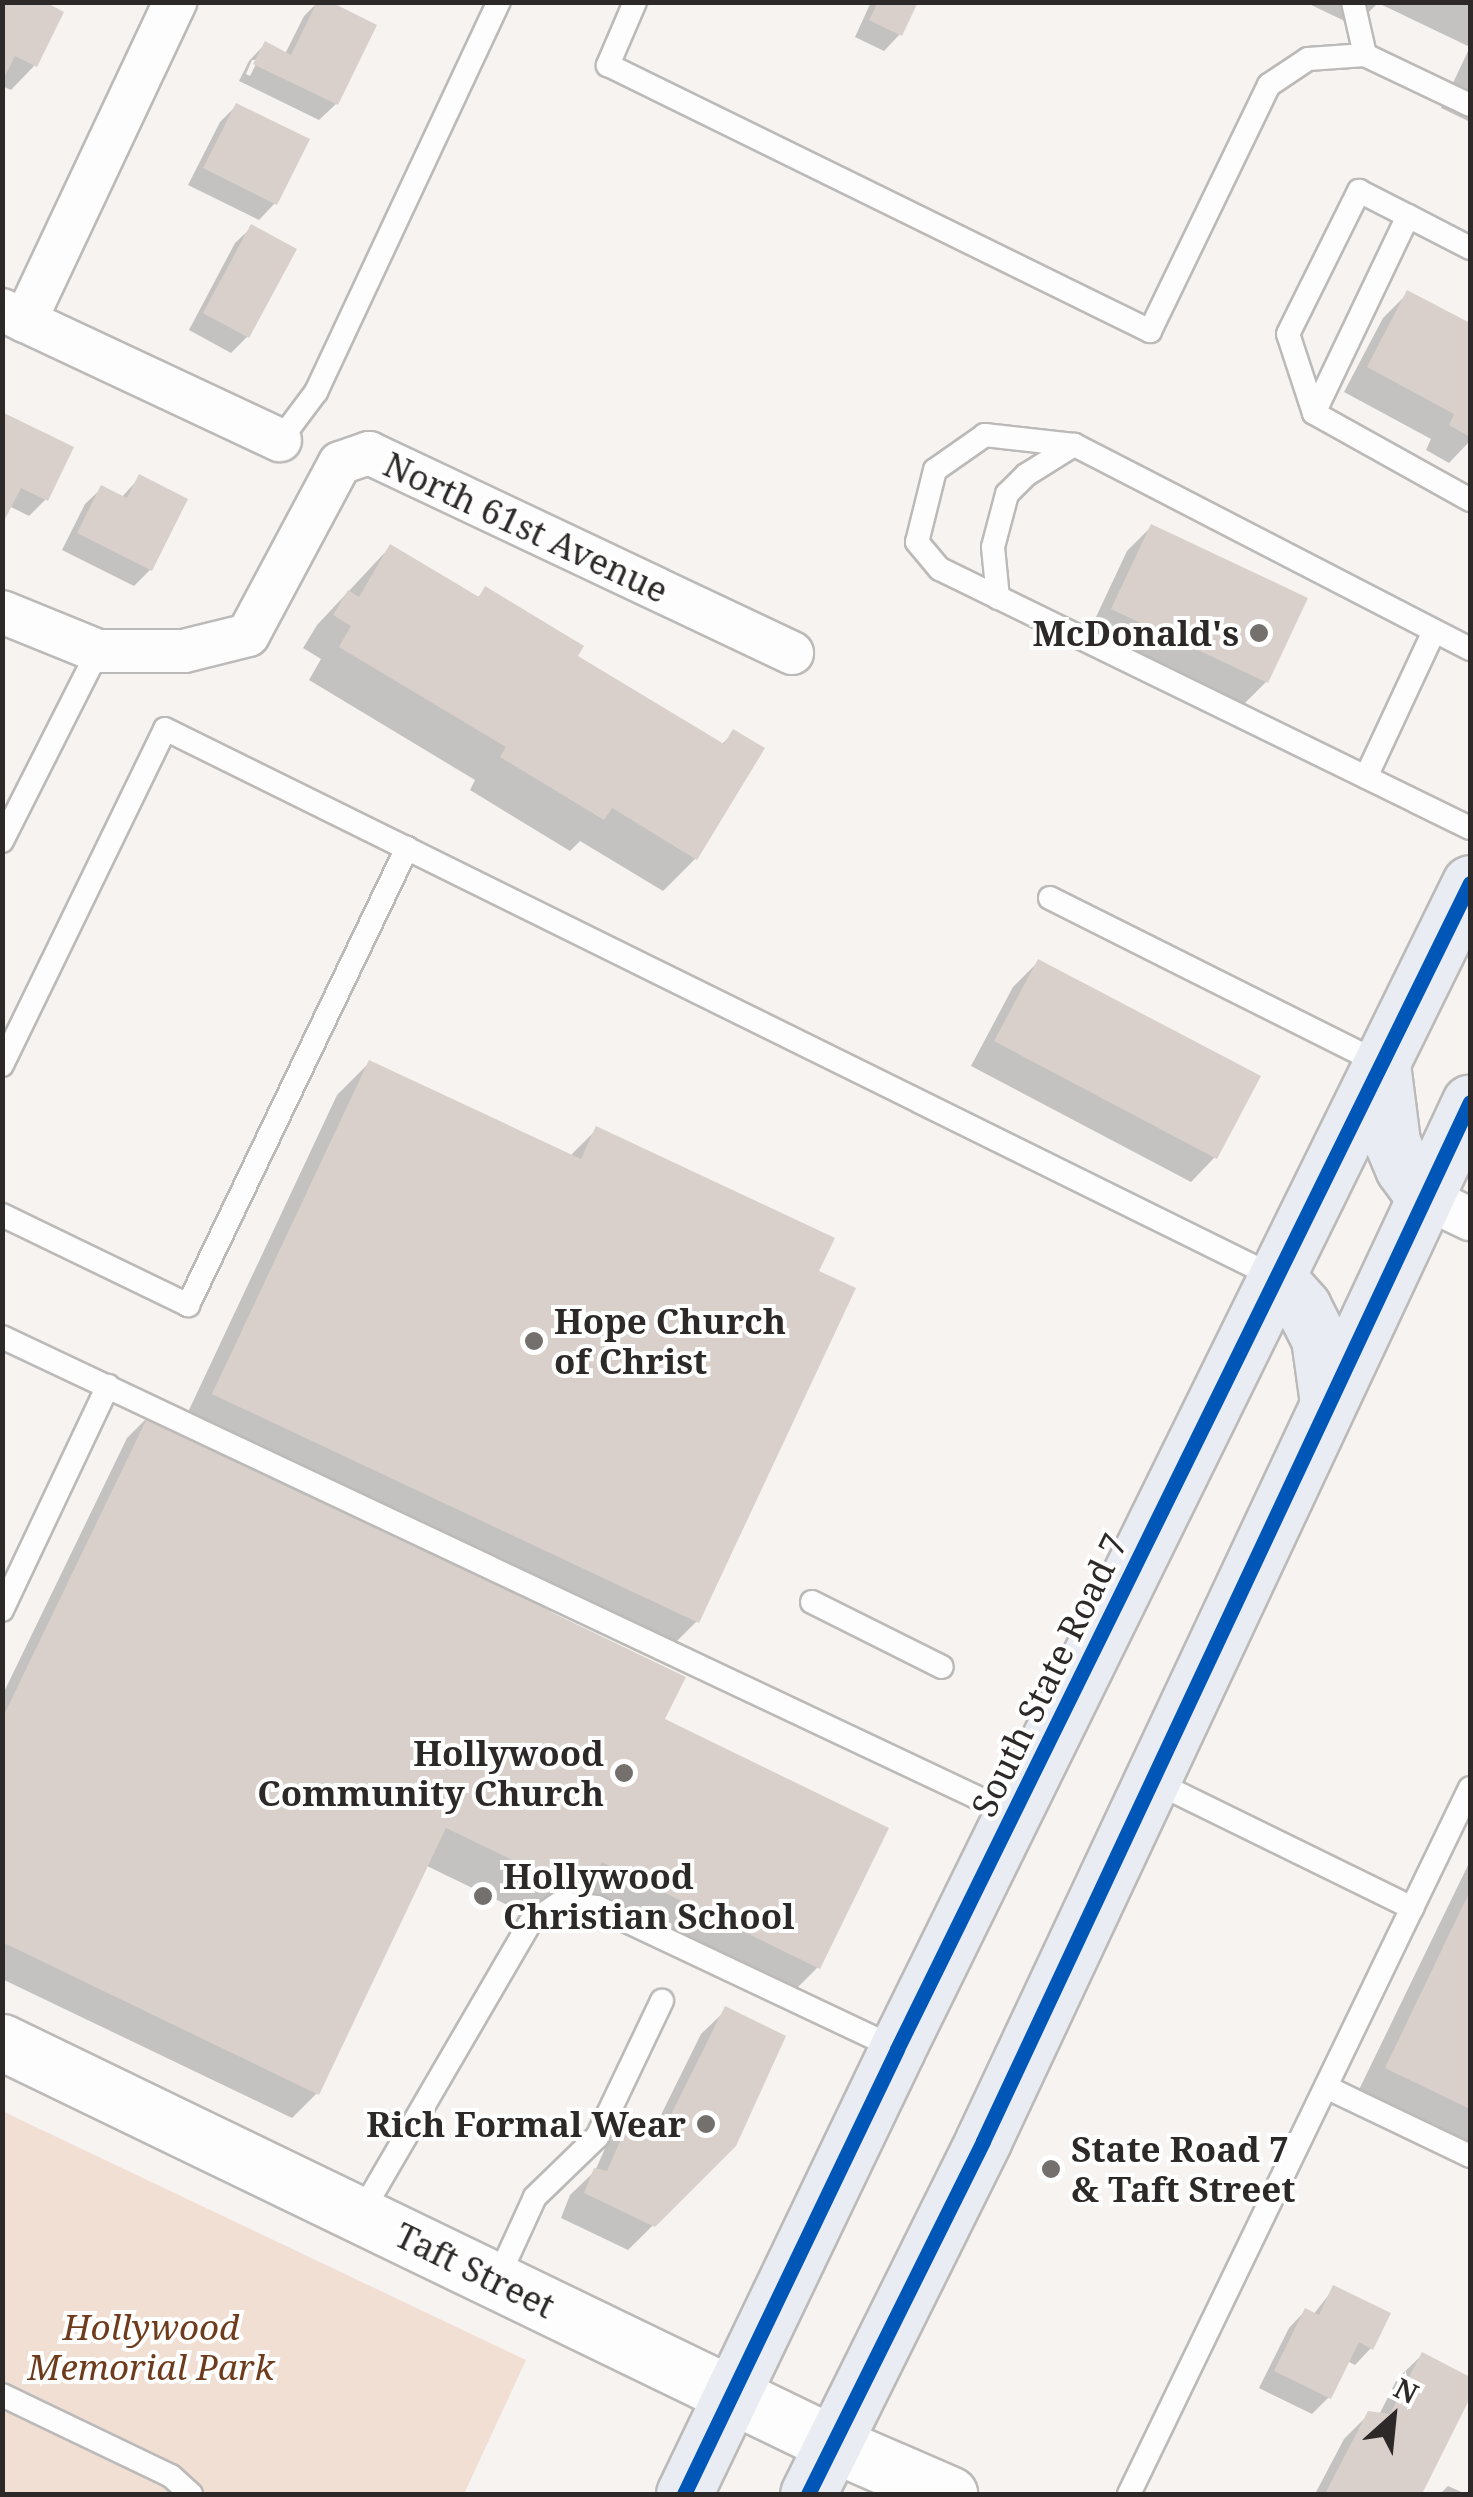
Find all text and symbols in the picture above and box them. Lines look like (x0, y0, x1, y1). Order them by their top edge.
street label: North 61st Avenue (377, 443, 675, 611)
place label: McDonald's (1033, 612, 1239, 654)
marker: McDonald's (1248, 622, 1270, 644)
place label: Hope Church of Christ (554, 1300, 786, 1382)
marker: Hope Church of Christ (523, 1330, 545, 1352)
street label: South State Road 7 (962, 1527, 1136, 1823)
place label: Hollywood Community Church (257, 1732, 604, 1814)
marker: Hollywood Community Church (613, 1762, 635, 1784)
place label: Hollywood Christian School (503, 1855, 795, 1937)
marker: Hollywood Christian School (472, 1885, 494, 1907)
place label: Rich Formal Wear (366, 2103, 686, 2145)
marker: Rich Formal Wear (695, 2113, 717, 2135)
place label: State Road 7 & Taft Street (1071, 2128, 1295, 2210)
marker: State Road 7 & Taft Street (1040, 2158, 1062, 2180)
street label: Taft Street (388, 2213, 562, 2327)
park label: Hollywood Memorial Park (28, 2306, 274, 2388)
north arrow (1343, 2367, 1443, 2467)
text: N (1388, 2368, 1425, 2412)

